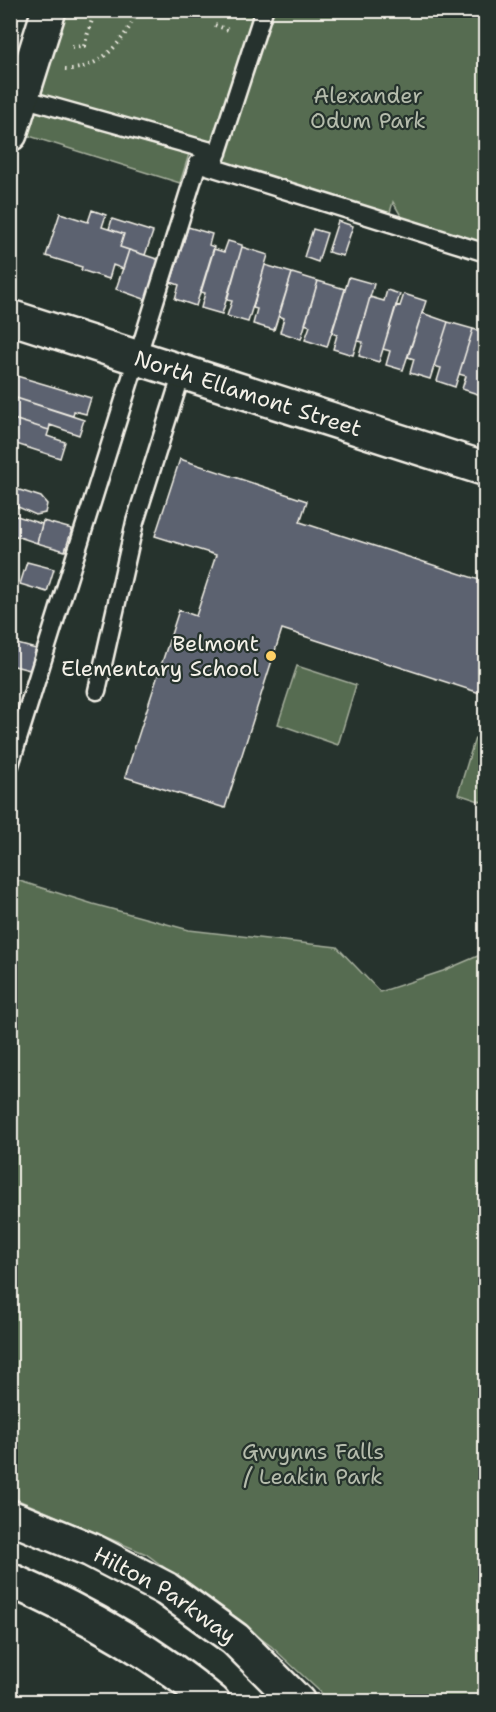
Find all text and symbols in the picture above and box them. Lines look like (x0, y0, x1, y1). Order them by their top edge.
park label: Alexander Odum Park (310, 81, 426, 135)
street label: North Ellamont Street (131, 343, 366, 443)
place label: Belmont Elementary School (61, 629, 259, 683)
marker: Belmont Elementary School (264, 649, 278, 663)
park label: Gwynns Falls / Leakin Park (242, 1437, 384, 1491)
street label: Hilton Parkway (89, 1539, 242, 1650)

